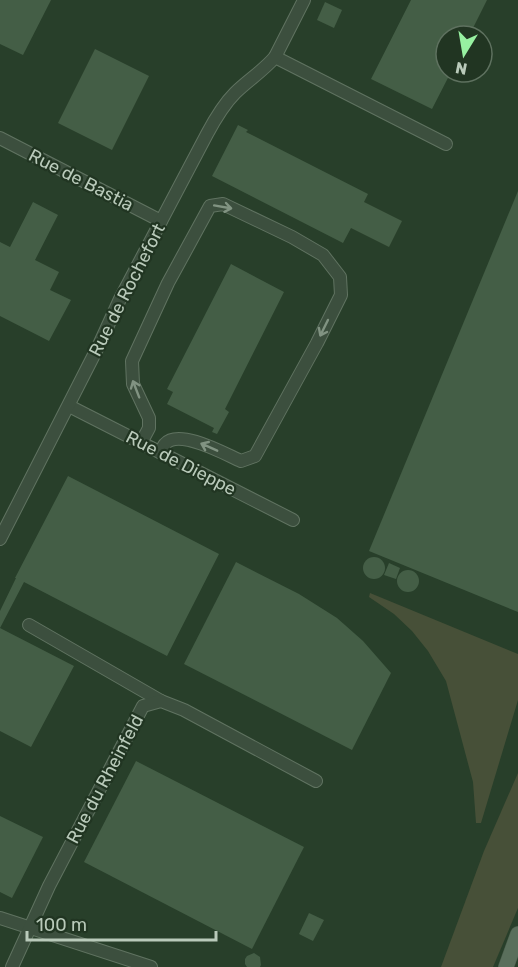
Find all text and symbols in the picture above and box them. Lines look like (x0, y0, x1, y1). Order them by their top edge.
north arrow (434, 24, 494, 84)
text: N (454, 58, 469, 79)
street label: Rue de Bastia (25, 144, 137, 216)
one-way arrow (213, 202, 232, 213)
street label: Rue de Rochefort (84, 220, 170, 360)
one-way arrow (318, 319, 330, 337)
one-way arrow (130, 380, 141, 398)
street label: Rue de Dieppe (122, 426, 240, 500)
one-way arrow (201, 441, 219, 452)
street label: Rue du Rheinfeld (62, 711, 148, 847)
scale bar (27, 904, 216, 942)
text: 100 m (36, 914, 87, 936)

